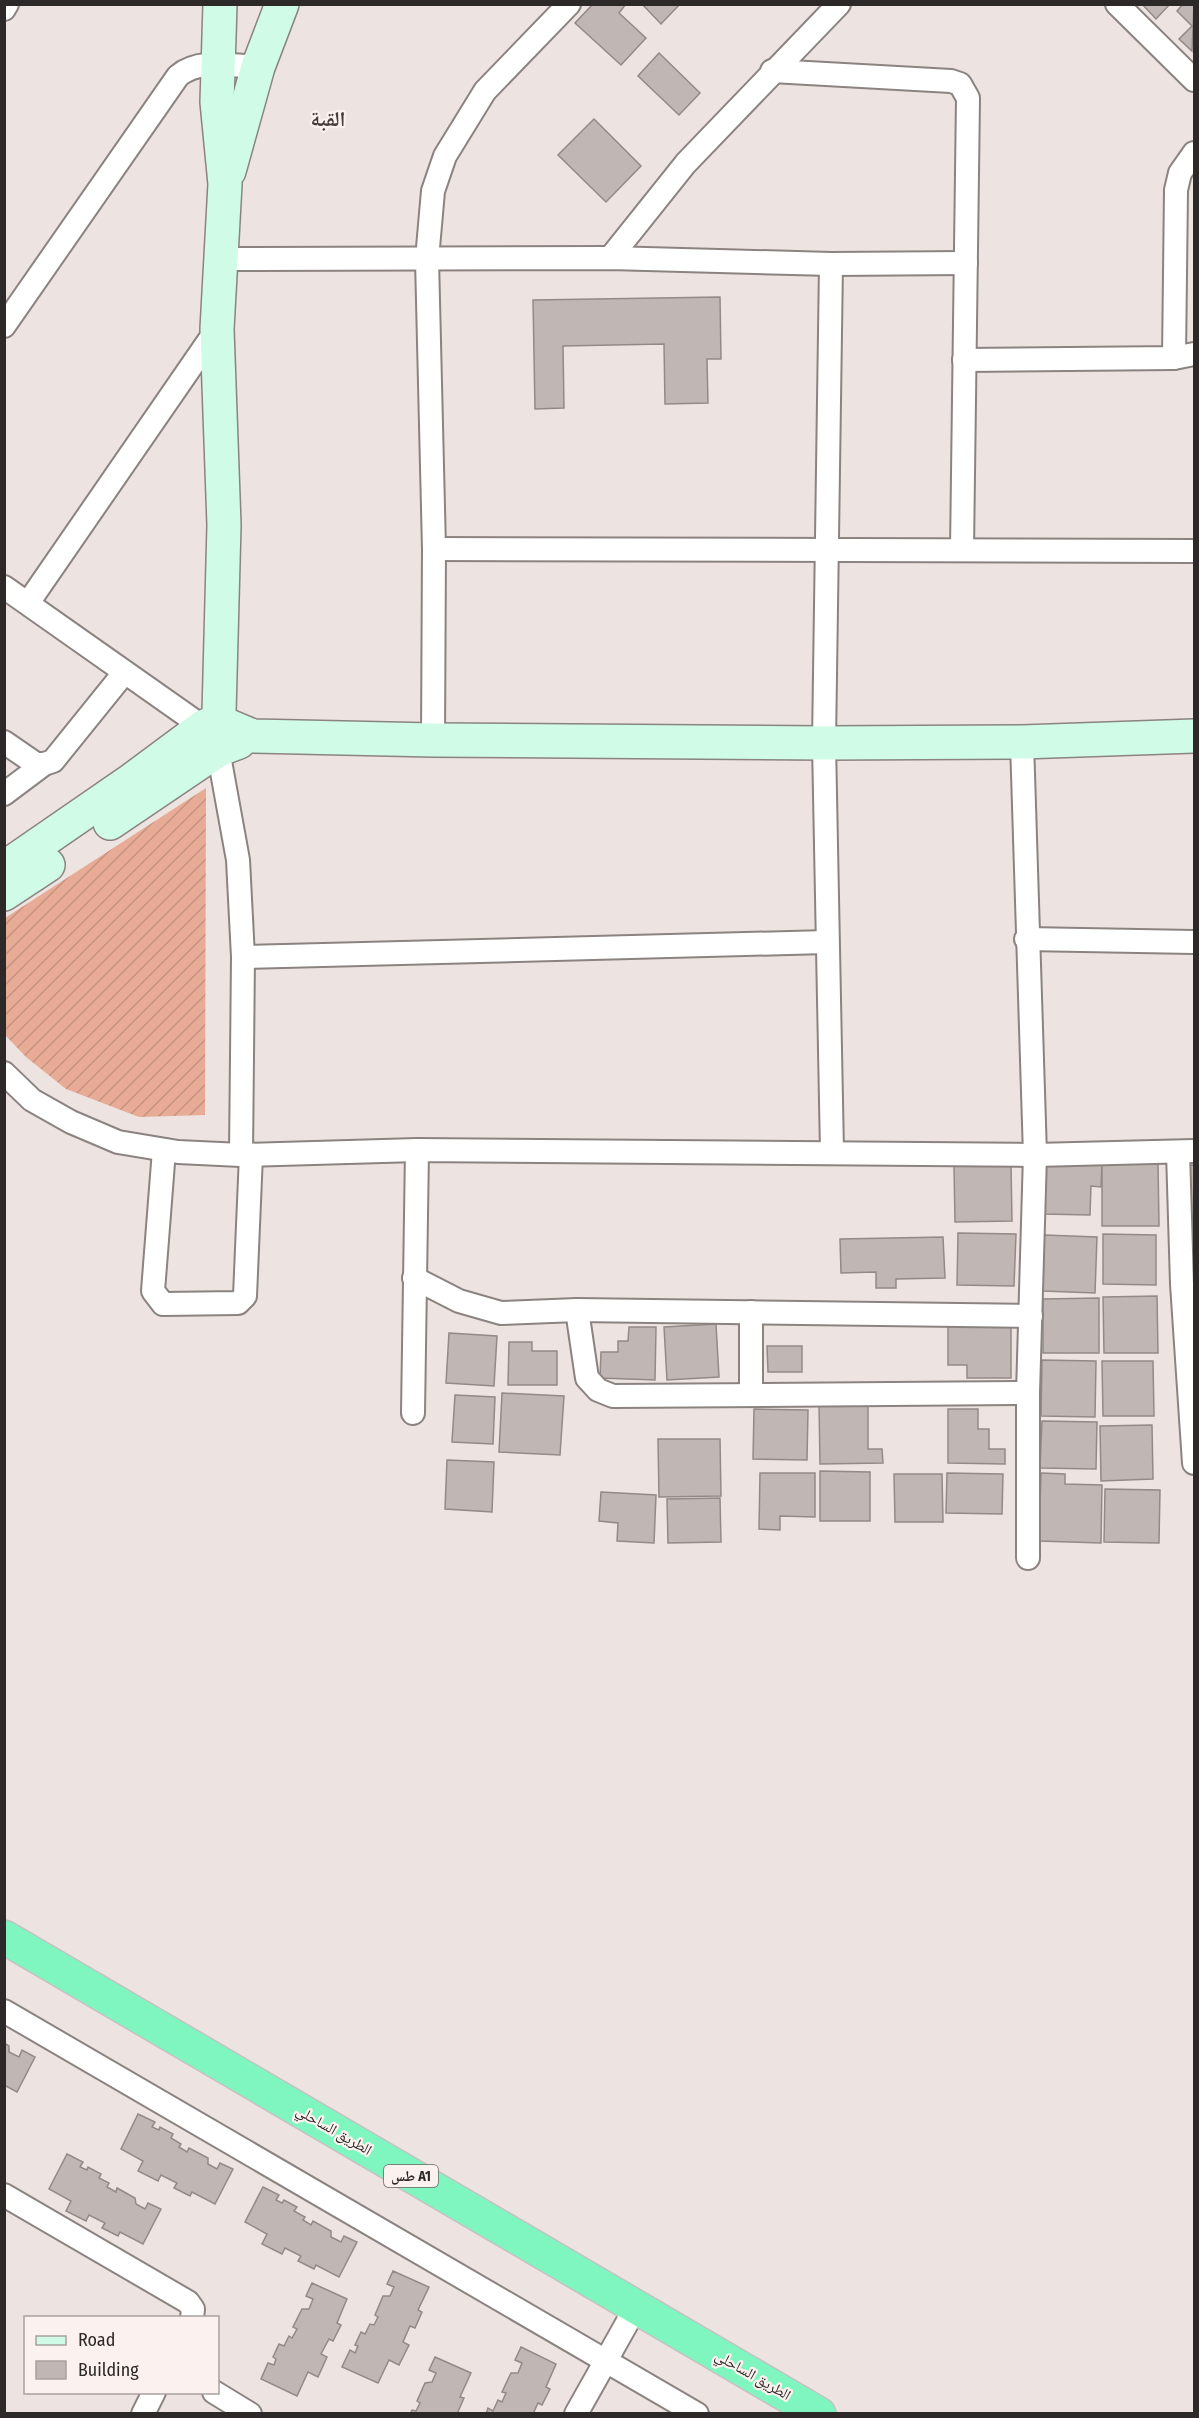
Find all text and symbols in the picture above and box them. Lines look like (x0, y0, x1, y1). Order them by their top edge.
district label: القبة (310, 106, 346, 132)
street label: الطريق الساحلي (291, 2101, 375, 2161)
road number: طس A1 (384, 2165, 438, 2187)
legend (24, 2316, 219, 2394)
text: Road (78, 2329, 115, 2351)
street label: الطريق الساحلي (710, 2346, 794, 2406)
text: Building (78, 2359, 139, 2381)

